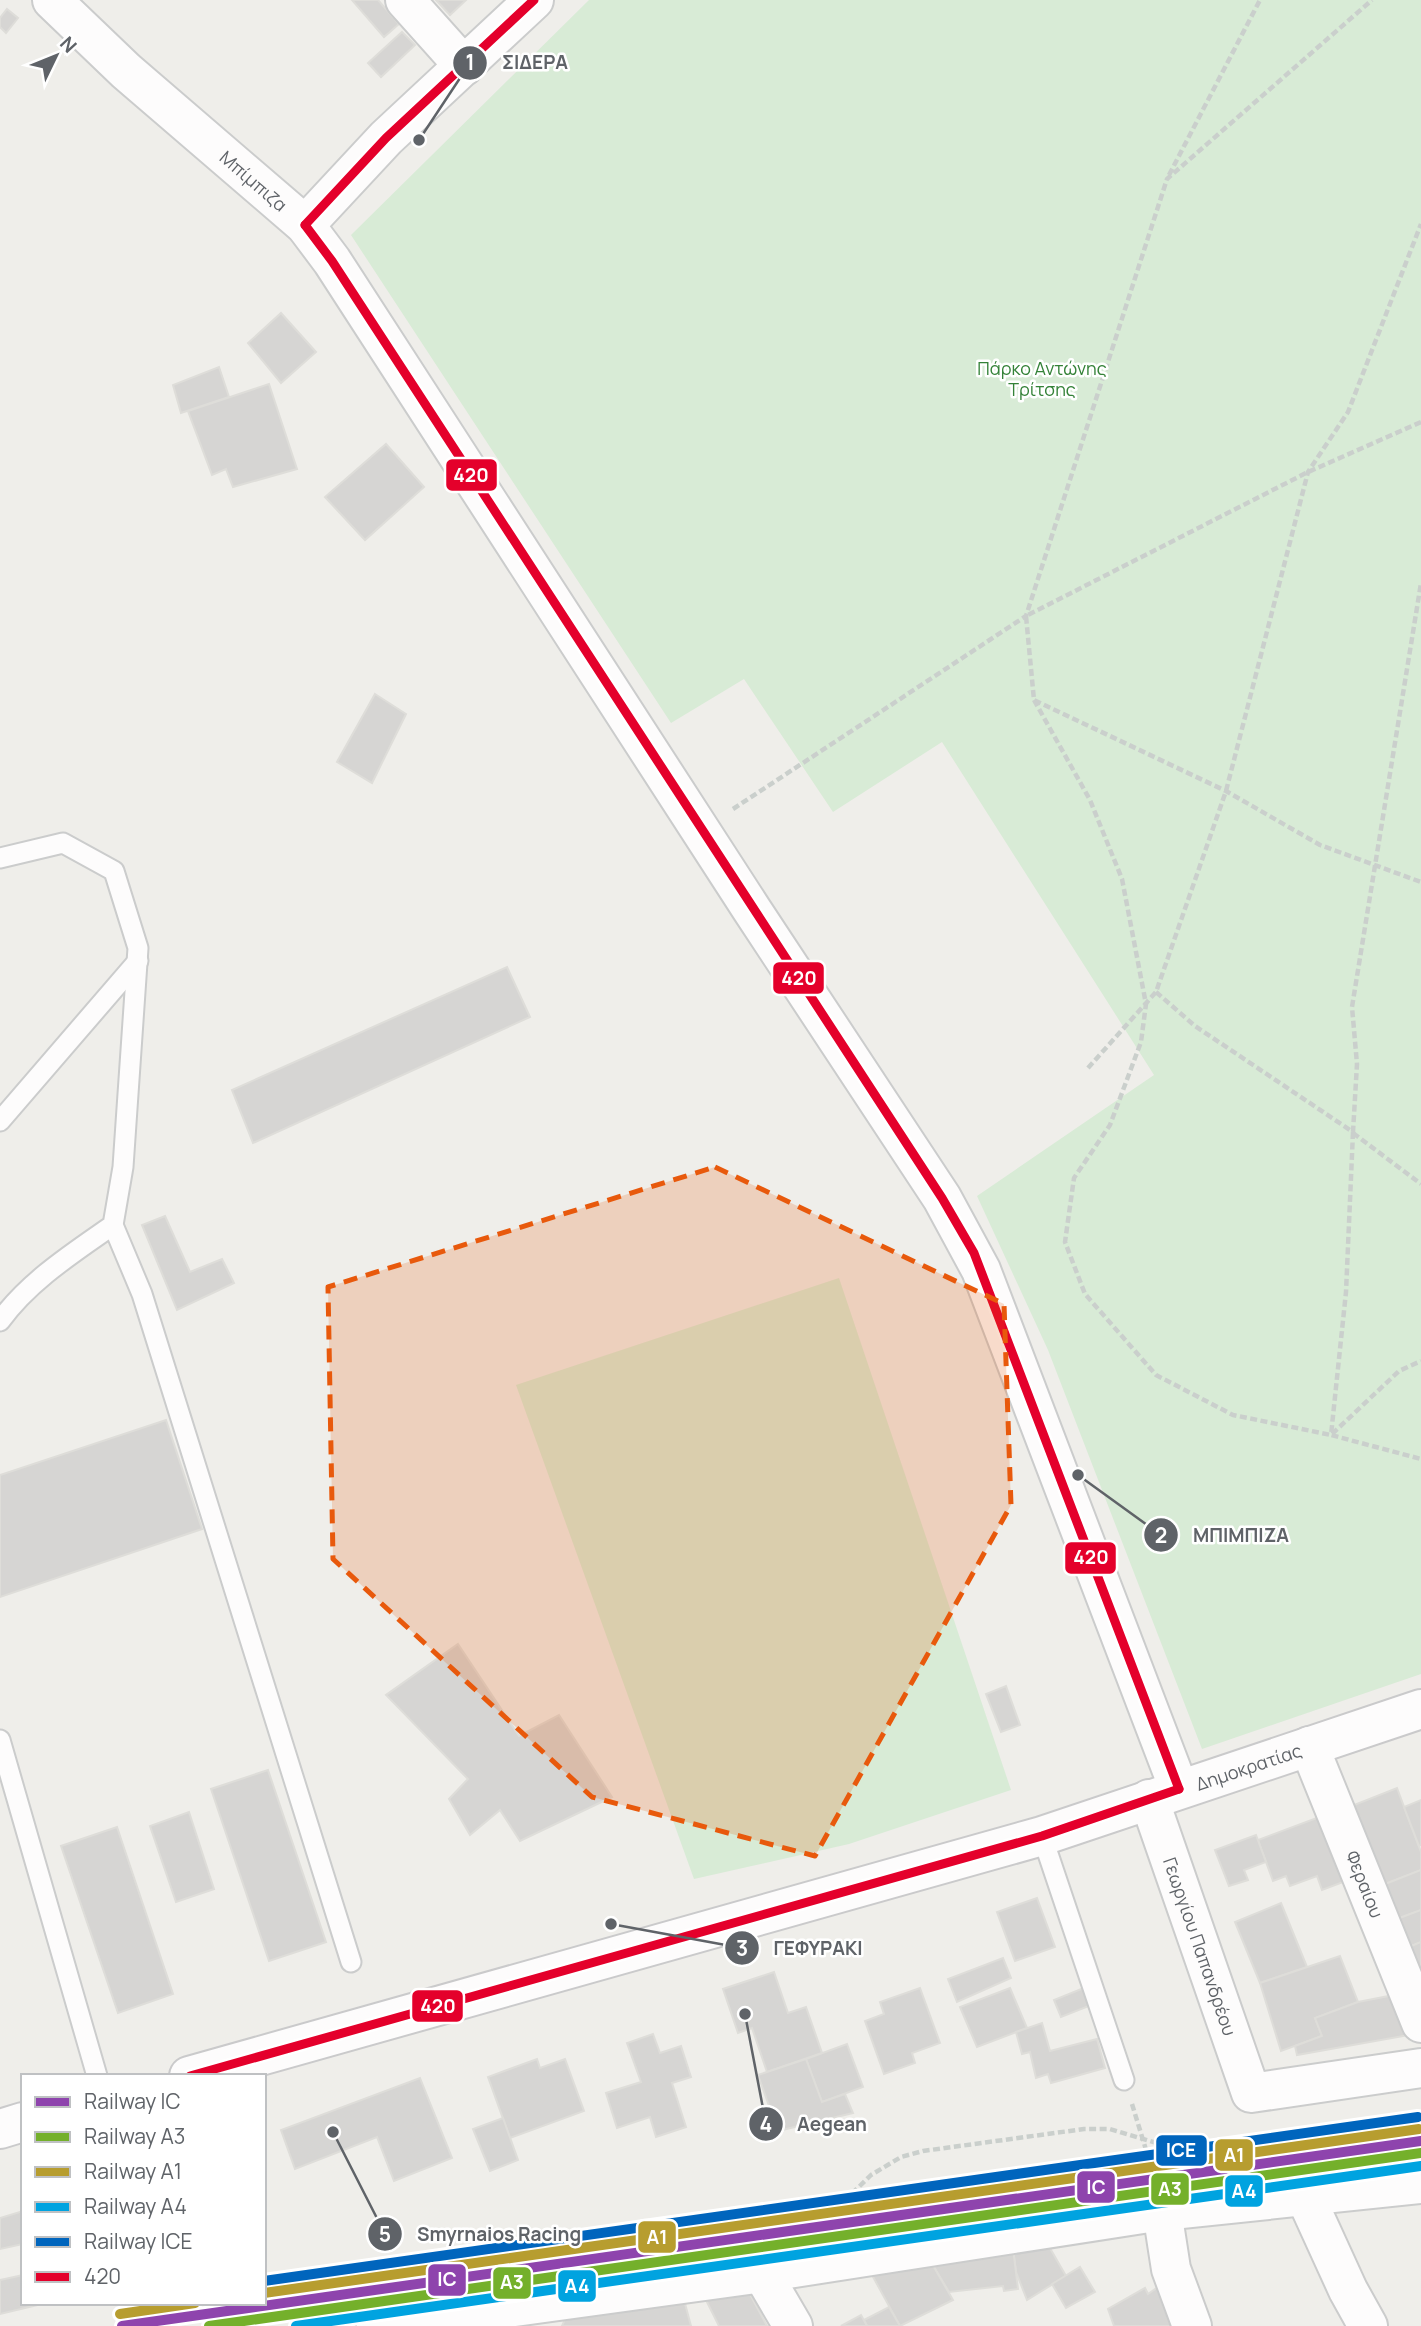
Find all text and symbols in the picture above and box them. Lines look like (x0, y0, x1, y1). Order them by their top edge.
north arrow (21, 21, 91, 91)
text: N (54, 31, 83, 58)
callout: ΣΙΔΕΡΑ (453, 43, 582, 83)
text: 1 (465, 48, 475, 76)
text: ΣΙΔΕΡΑ (502, 49, 568, 75)
street label: Μπίμπιζα (215, 145, 292, 217)
park label: Πάρκο Αντώνης Τρίτσης (977, 356, 1107, 401)
line badge: 420 (445, 458, 498, 492)
text: 420 (453, 462, 489, 488)
line badge: 420 (772, 961, 825, 995)
text: 420 (781, 965, 817, 991)
callout: ΜΠΙΜΠΙΖΑ (1144, 1515, 1303, 1555)
text: 2 (1155, 1521, 1167, 1549)
text: ΜΠΙΜΠΙΖΑ (1193, 1522, 1289, 1548)
line badge: 420 (1064, 1541, 1117, 1575)
text: 420 (1073, 1544, 1109, 1570)
street label: Δημοκρατίας (1192, 1738, 1305, 1796)
street label: Φεραίου (1340, 1847, 1389, 1921)
street label: Γεωργίου Παπανδρέου (1158, 1854, 1242, 2039)
callout: ΓΕΦΥΡΑΚΙ (725, 1928, 877, 1968)
text: 3 (736, 1934, 748, 1962)
text: ΓΕΦΥΡΑΚΙ (773, 1935, 863, 1961)
line badge: 420 (411, 1989, 464, 2023)
text: 420 (420, 1993, 456, 2019)
legend (21, 2074, 266, 2305)
text: Railway IC (84, 2087, 180, 2115)
callout: Aegean (748, 2104, 881, 2144)
text: 4 (760, 2110, 772, 2138)
text: Aegean (797, 2111, 867, 2137)
text: Railway A3 (84, 2122, 185, 2150)
line badge: ICE (1155, 2134, 1208, 2167)
text: ICE (1166, 2137, 1196, 2163)
line badge: A1 (1214, 2138, 1254, 2172)
text: A1 (1223, 2142, 1245, 2168)
text: Railway A1 (84, 2157, 182, 2185)
line badge: IC (1076, 2170, 1116, 2204)
line badge: A3 (1150, 2172, 1190, 2206)
text: IC (1086, 2174, 1106, 2200)
line badge: A4 (1224, 2174, 1264, 2208)
text: A3 (1158, 2176, 1182, 2202)
text: A4 (1232, 2178, 1256, 2204)
text: Railway A4 (84, 2192, 187, 2220)
callout: Smyrnaios Racing (368, 2214, 595, 2254)
text: 5 (379, 2220, 391, 2248)
line badge: A1 (637, 2220, 677, 2254)
text: Smyrnaios Racing (417, 2221, 581, 2247)
text: A1 (646, 2224, 668, 2250)
text: Railway ICE (84, 2227, 192, 2255)
text: 420 (84, 2262, 121, 2290)
line badge: IC (427, 2263, 467, 2297)
text: IC (437, 2266, 457, 2292)
line badge: A3 (492, 2266, 532, 2300)
text: A3 (500, 2269, 524, 2295)
line badge: A4 (557, 2269, 597, 2303)
text: A4 (565, 2273, 589, 2299)

